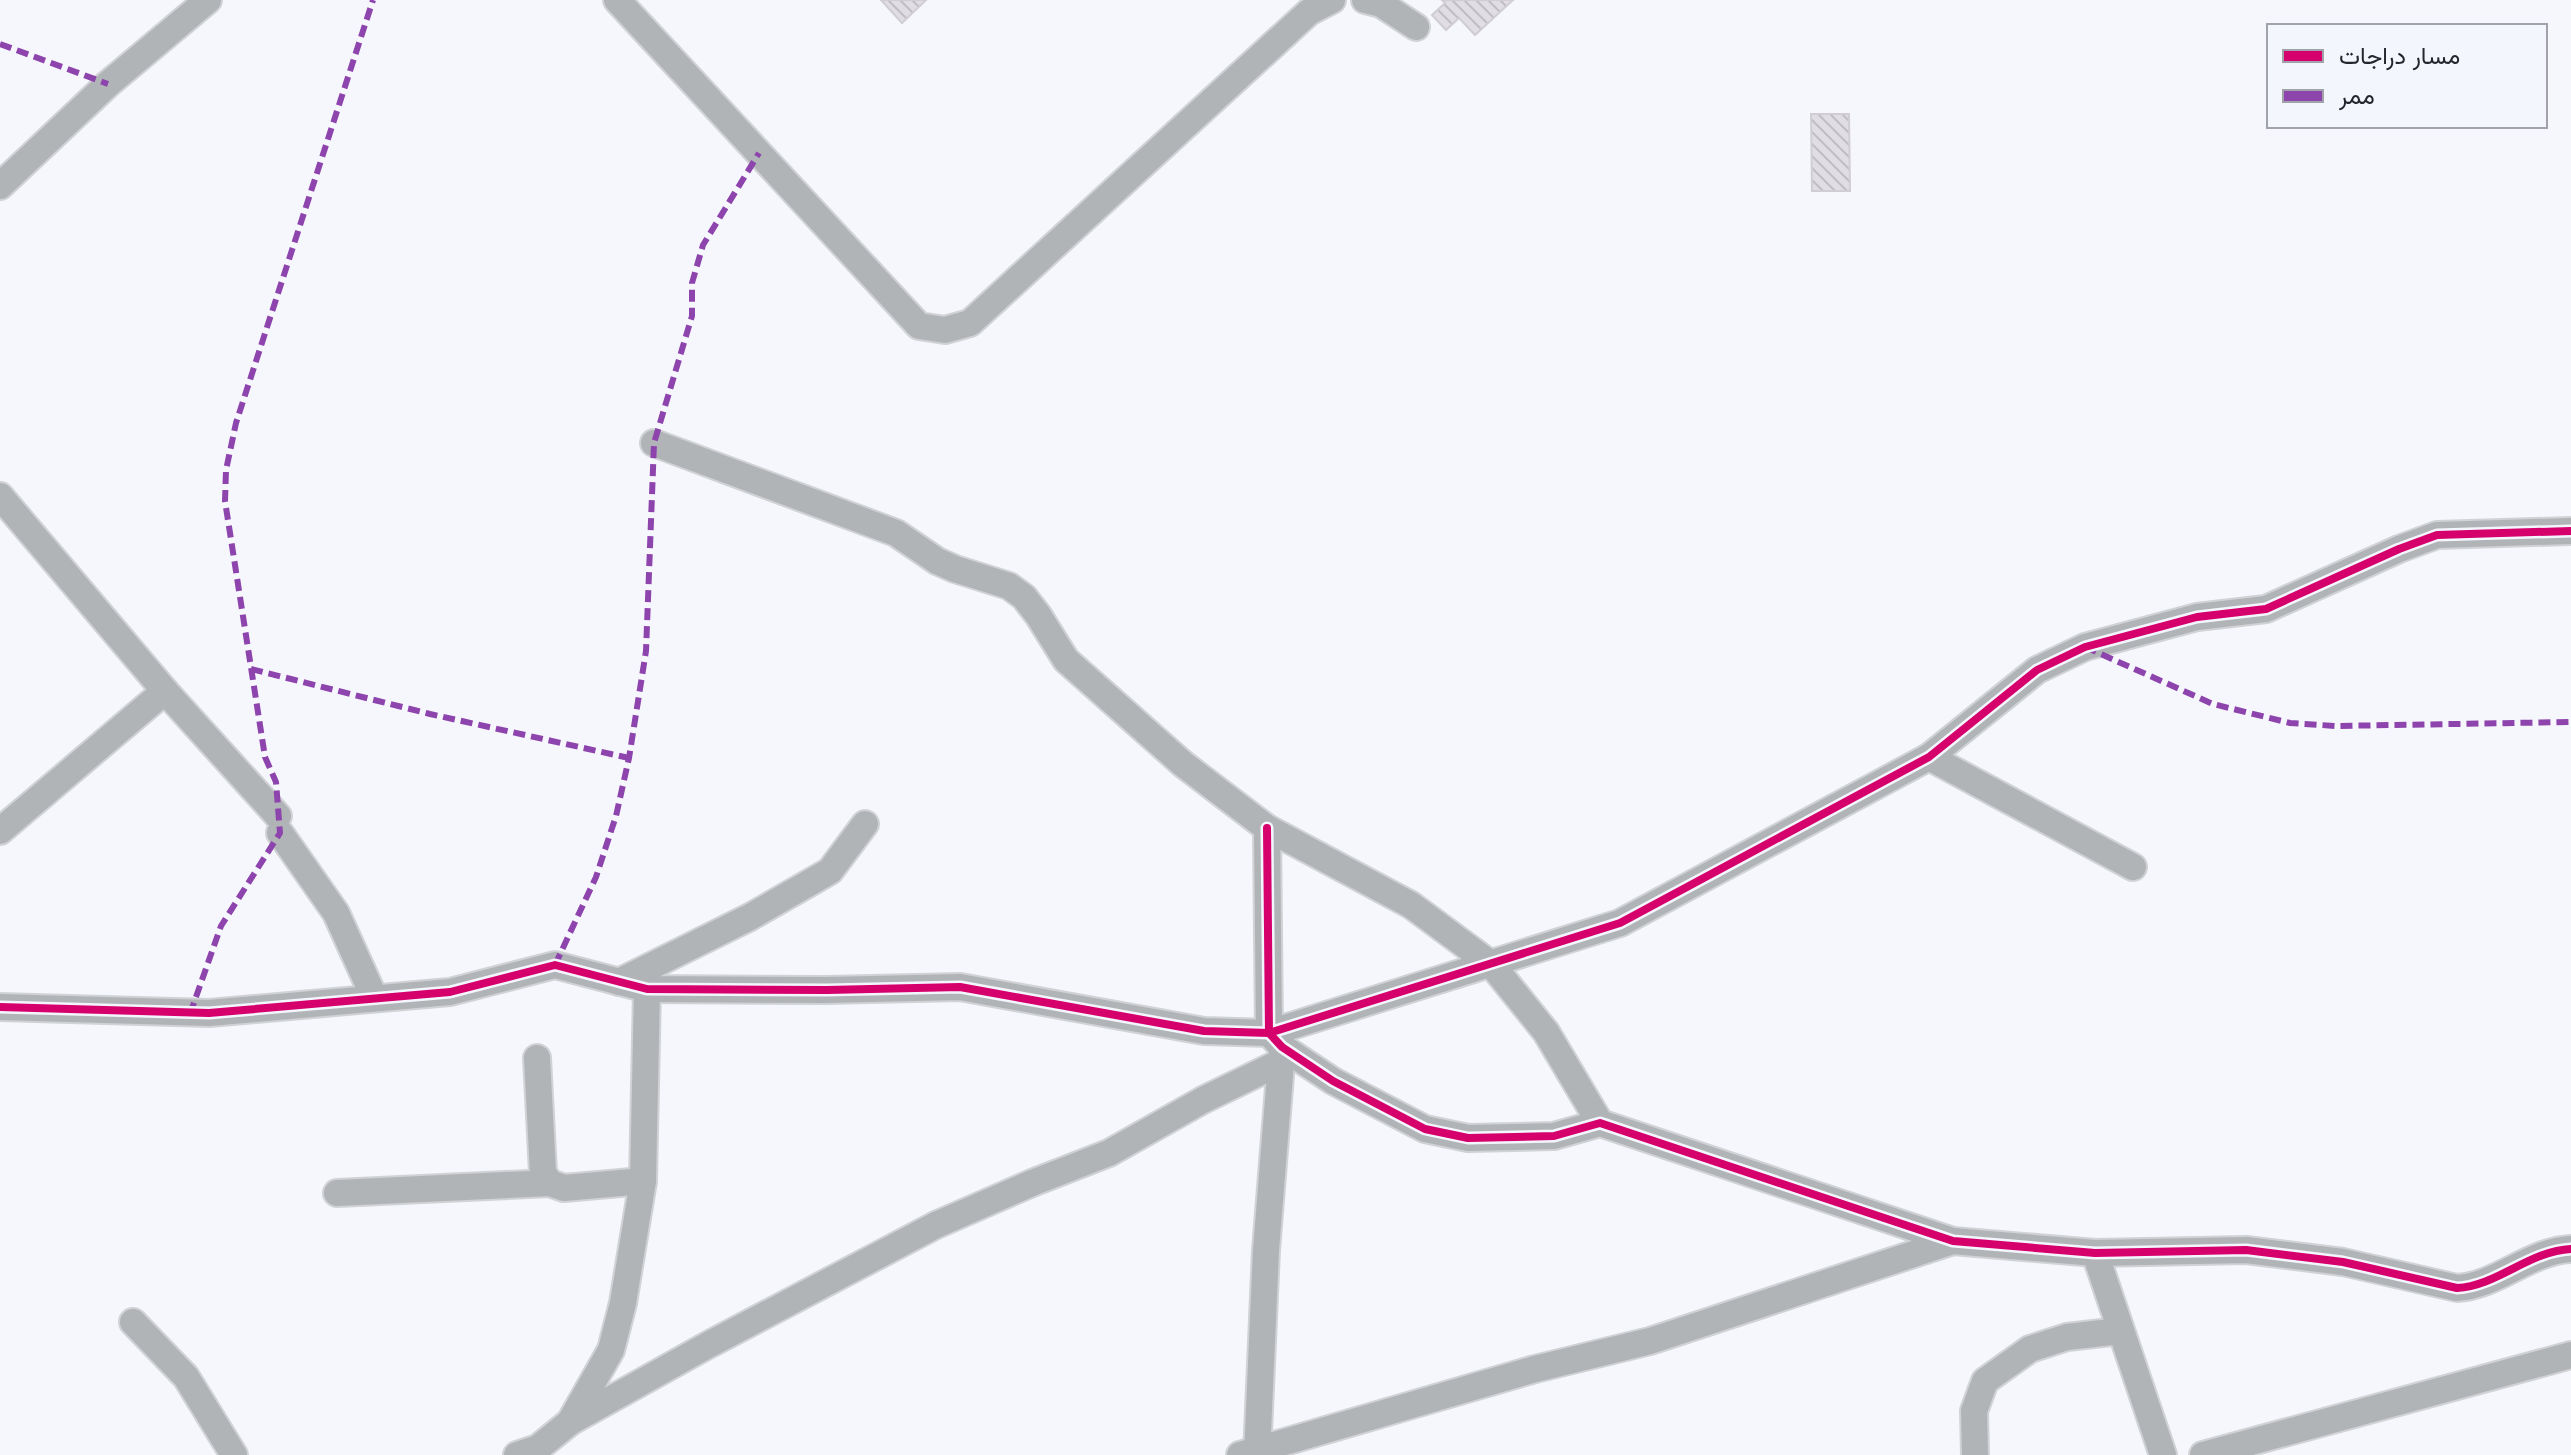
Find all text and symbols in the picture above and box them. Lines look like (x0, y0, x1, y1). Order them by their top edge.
legend (2267, 24, 2547, 128)
text: مسار دراجات (2339, 42, 2460, 71)
text: ممر (2338, 82, 2375, 111)

